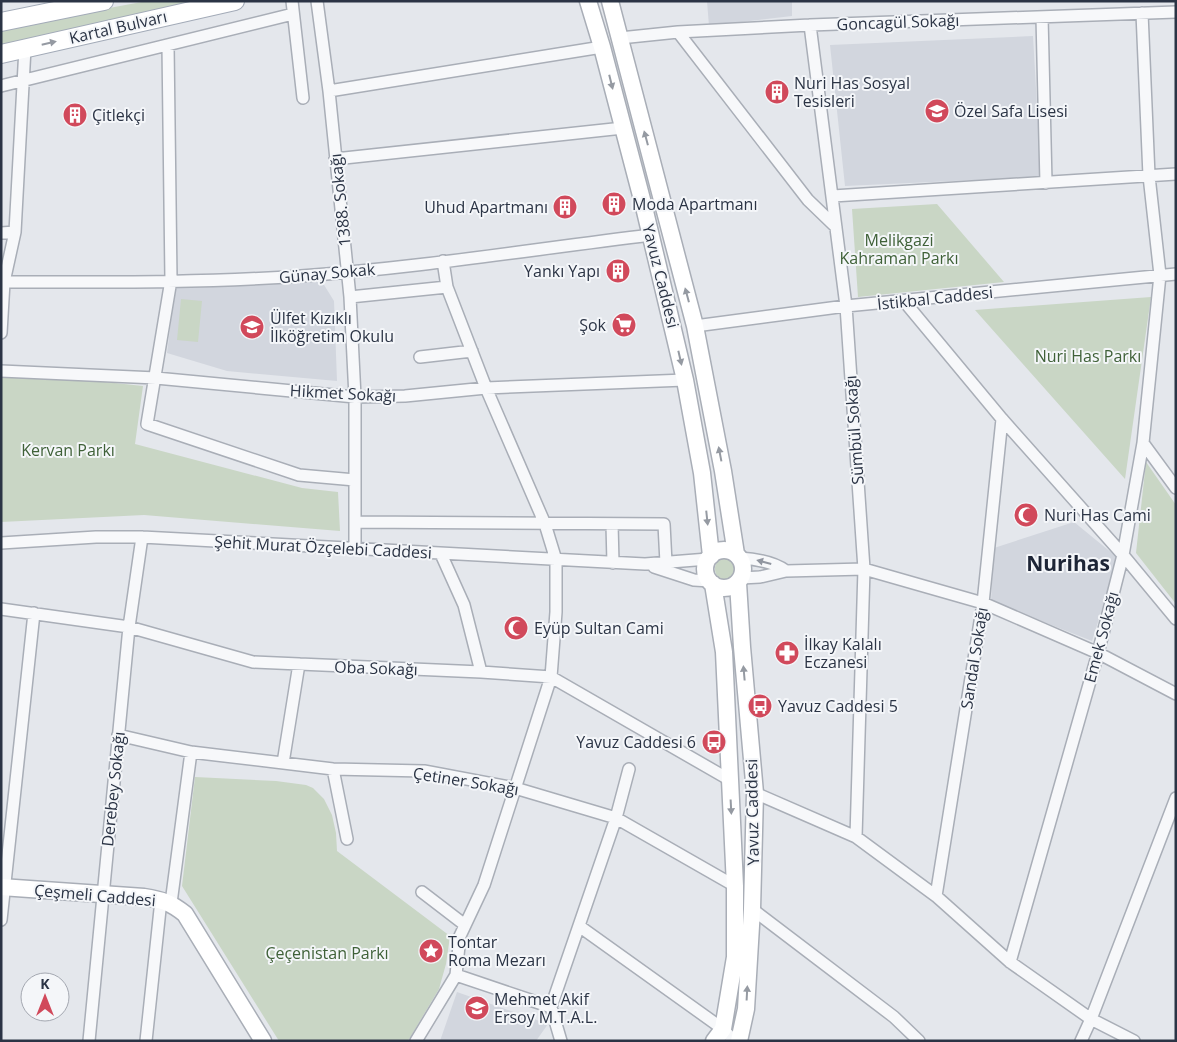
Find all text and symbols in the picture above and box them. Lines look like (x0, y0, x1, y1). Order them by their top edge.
street label: Kartal Bulvarı (67, 5, 169, 49)
street label: Goncagül Sokağı (836, 9, 960, 35)
one-way arrow (41, 39, 56, 47)
place label: Nuri Has Sosyal Tesisleri (794, 72, 910, 112)
one-way arrow (607, 74, 615, 89)
building icon: Nuri Has Sosyal Tesisleri (764, 79, 790, 105)
school or university icon: Özel Safa Lisesi (924, 98, 950, 124)
place label: Özel Safa Lisesi (954, 100, 1068, 122)
building icon: Çitlekçi (62, 102, 88, 128)
place label: Çitlekçi (92, 104, 145, 126)
one-way arrow (642, 130, 650, 145)
street label: 1388. Sokağı (324, 152, 356, 248)
building icon: Moda Apartmanı (601, 191, 627, 217)
place label: Moda Apartmanı (632, 193, 757, 215)
building icon: Uhud Apartmanı (552, 194, 578, 220)
place label: Uhud Apartmanı (424, 196, 548, 218)
street label: Yavuz Caddesi (637, 222, 685, 330)
park label: Melikgazi Kahraman Parkı (839, 229, 959, 269)
street label: Günay Sokak (278, 258, 377, 288)
building icon: Yankı Yapı (605, 258, 631, 284)
place label: Yankı Yapı (524, 260, 600, 282)
street label: İstikbal Caddesi (876, 281, 994, 315)
one-way arrow (683, 287, 691, 302)
place label: Ülfet Kızıklı İlköğretim Okulu (270, 307, 394, 347)
supermarket icon: Şok (611, 312, 637, 338)
school or university icon: Ülfet Kızıklı İlköğretim Okulu (239, 314, 265, 340)
place label: Şok (579, 314, 607, 336)
park label: Nuri Has Parkı (1035, 345, 1141, 367)
one-way arrow (676, 351, 684, 366)
street label: Sümbül Sokağı (839, 375, 869, 485)
street label: Hikmet Sokağı (289, 379, 397, 407)
park label: Kervan Parkı (21, 439, 115, 461)
one-way arrow (715, 446, 723, 462)
mosque icon: Nuri Has Cami (1013, 502, 1039, 528)
place label: Nuri Has Cami (1044, 504, 1151, 526)
one-way arrow (703, 511, 711, 527)
street label: Şehit Murat Özçelebi Caddesi (214, 530, 432, 564)
district label: Nurihas (1026, 549, 1110, 577)
one-way arrow (756, 558, 771, 566)
street label: Emek Sokağı (1078, 589, 1124, 685)
street label: Sandal Sokağı (955, 606, 993, 710)
mosque icon: Eyüp Sultan Cami (503, 615, 529, 641)
place label: Eyüp Sultan Cami (534, 617, 664, 639)
place label: İlkay Kalalı Eczanesi (804, 633, 882, 673)
pharmacy icon: İlkay Kalalı Eczanesi (774, 640, 800, 666)
street label: Oba Sokağı (334, 656, 418, 680)
one-way arrow (740, 665, 748, 681)
bus stop icon: Yavuz Caddesi 5 (747, 693, 773, 719)
place label: Yavuz Caddesi 5 (778, 695, 898, 717)
bus stop icon: Yavuz Caddesi 6 (701, 729, 727, 755)
street label: Derebey Sokağı (96, 730, 130, 848)
place label: Yavuz Caddesi 6 (576, 731, 696, 753)
street label: Yavuz Caddesi (740, 759, 764, 865)
street label: Çetiner Sokağı (412, 762, 520, 800)
one-way arrow (728, 799, 736, 815)
street label: Çeşmeli Caddesi (33, 879, 157, 911)
place label: Tontar Roma Mezarı (448, 931, 546, 971)
place icon: Tontar Roma Mezarı (418, 938, 444, 964)
park label: Çeçenistan Parkı (265, 942, 389, 964)
north arrow (20, 972, 70, 1022)
text: K (40, 974, 50, 993)
one-way arrow (744, 985, 752, 1001)
place label: Mehmet Akif Ersoy M.T.A.L. (494, 988, 597, 1028)
school or university icon: Mehmet Akif Ersoy M.T.A.L. (464, 995, 490, 1021)

